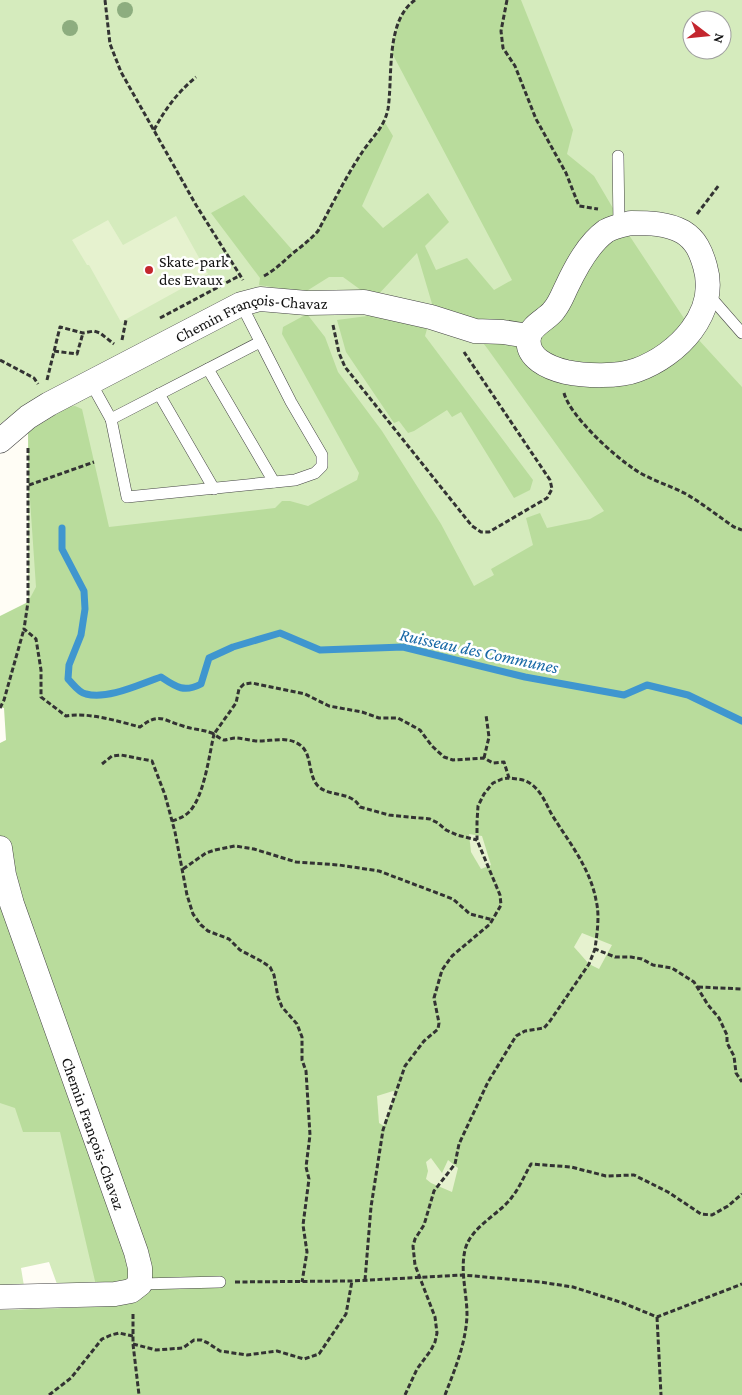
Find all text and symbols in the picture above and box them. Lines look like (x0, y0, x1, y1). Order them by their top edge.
north arrow (682, 10, 732, 60)
text: N (710, 32, 729, 46)
place label: Skate-park des Evaux (159, 253, 229, 288)
marker: Skate-park des Evaux (143, 264, 155, 276)
street label: Chemin François-Chavaz (172, 290, 328, 345)
water label: Ruisseau des Communes (398, 624, 561, 678)
street label: Chemin François-Chavaz (59, 1055, 129, 1212)

